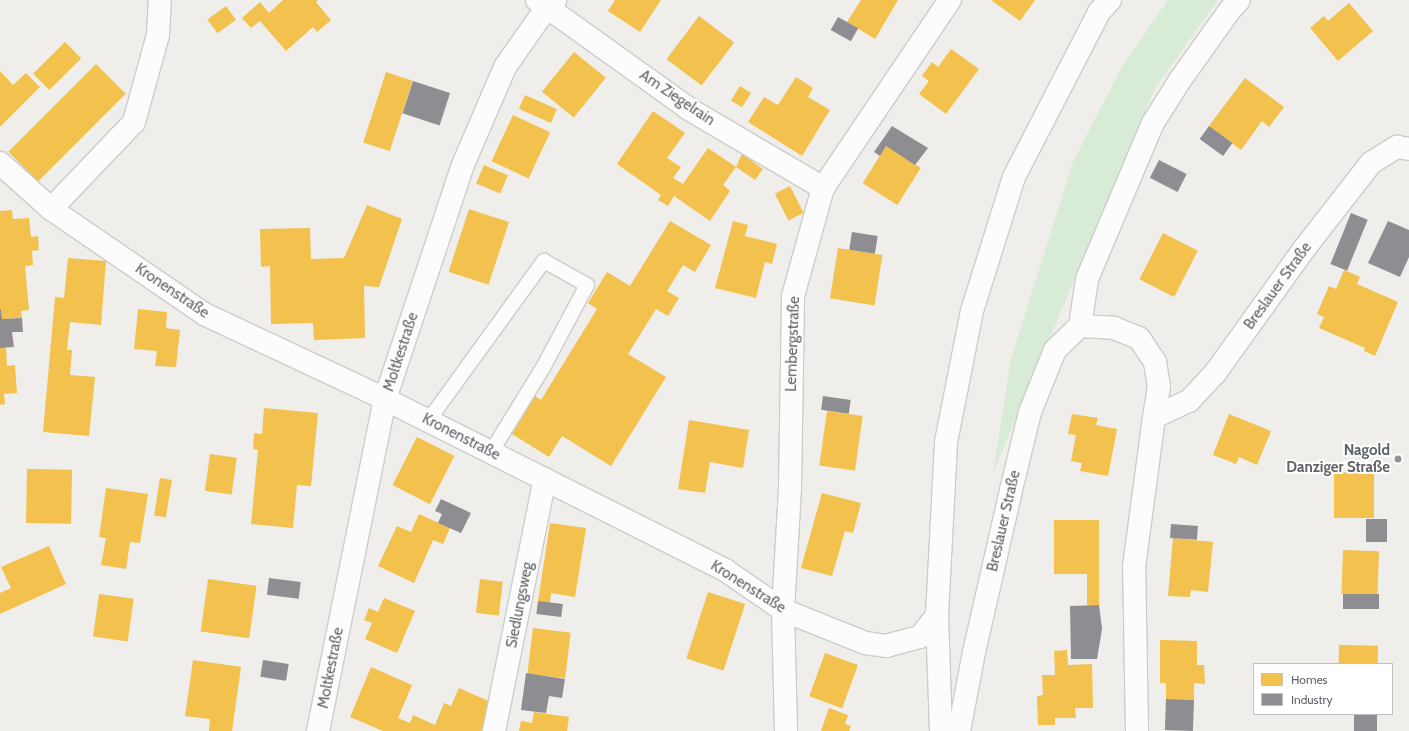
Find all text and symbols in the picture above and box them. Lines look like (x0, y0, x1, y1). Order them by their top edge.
street label: Am Ziegelrain (636, 66, 718, 130)
street label: Breslauer Straße (1240, 239, 1316, 333)
street label: Kronenstraße (132, 260, 212, 322)
street label: Lembergstraße (782, 296, 804, 392)
street label: Moltkestraße (380, 310, 422, 394)
street label: Kronenstraße (419, 410, 503, 464)
place label: Nagold Danziger Straße (1286, 441, 1390, 476)
marker: Nagold Danziger Straße (1393, 454, 1403, 464)
street label: Breslauer Straße (984, 469, 1024, 573)
street label: Kronenstraße (707, 557, 789, 617)
street label: Siedlungsweg (503, 560, 537, 650)
street label: Moltkestraße (314, 626, 348, 710)
legend (1253, 663, 1393, 715)
text: Homes (1291, 672, 1328, 687)
text: Industry (1291, 692, 1332, 707)

